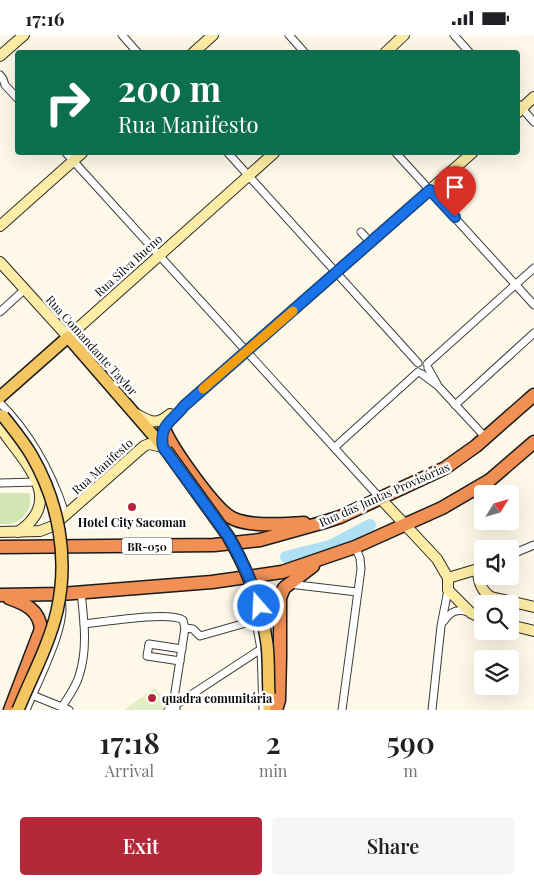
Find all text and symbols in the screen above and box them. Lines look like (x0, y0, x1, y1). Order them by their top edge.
text: 17:16 (25, 5, 64, 31)
text: 200 m (118, 64, 221, 111)
icon: right (35, 70, 100, 135)
text: Rua Manifesto (118, 109, 259, 139)
pin (434, 166, 476, 217)
icon: arrive (441, 173, 469, 201)
street label: Rua Silva Bueno (91, 230, 166, 300)
street label: Rua Comandante Taylor (43, 292, 142, 399)
street label: Rua Manifesto (68, 434, 136, 498)
street label: Rua das Juntas Provisórias (316, 458, 452, 530)
north arrow (474, 485, 519, 530)
map controls (474, 485, 519, 695)
marker: Hotel City Sacoman (126, 501, 138, 513)
place label: Hotel City Sacoman (78, 514, 187, 530)
road number: BR-050 (122, 537, 172, 555)
button: sound (474, 540, 519, 585)
position arrow (232, 579, 284, 631)
button: search (474, 595, 519, 640)
button: layers (474, 650, 519, 695)
place label: quadra comunitária (162, 690, 273, 706)
marker: quadra comunitária (146, 692, 158, 704)
text: 17:18 (99, 722, 160, 762)
text: 2 (266, 722, 281, 762)
text: 590 (387, 722, 435, 762)
text: Arrival (105, 760, 154, 781)
text: min (259, 760, 287, 781)
text: m (404, 760, 418, 781)
button: Exit (20, 817, 262, 875)
button: Share (272, 817, 514, 875)

